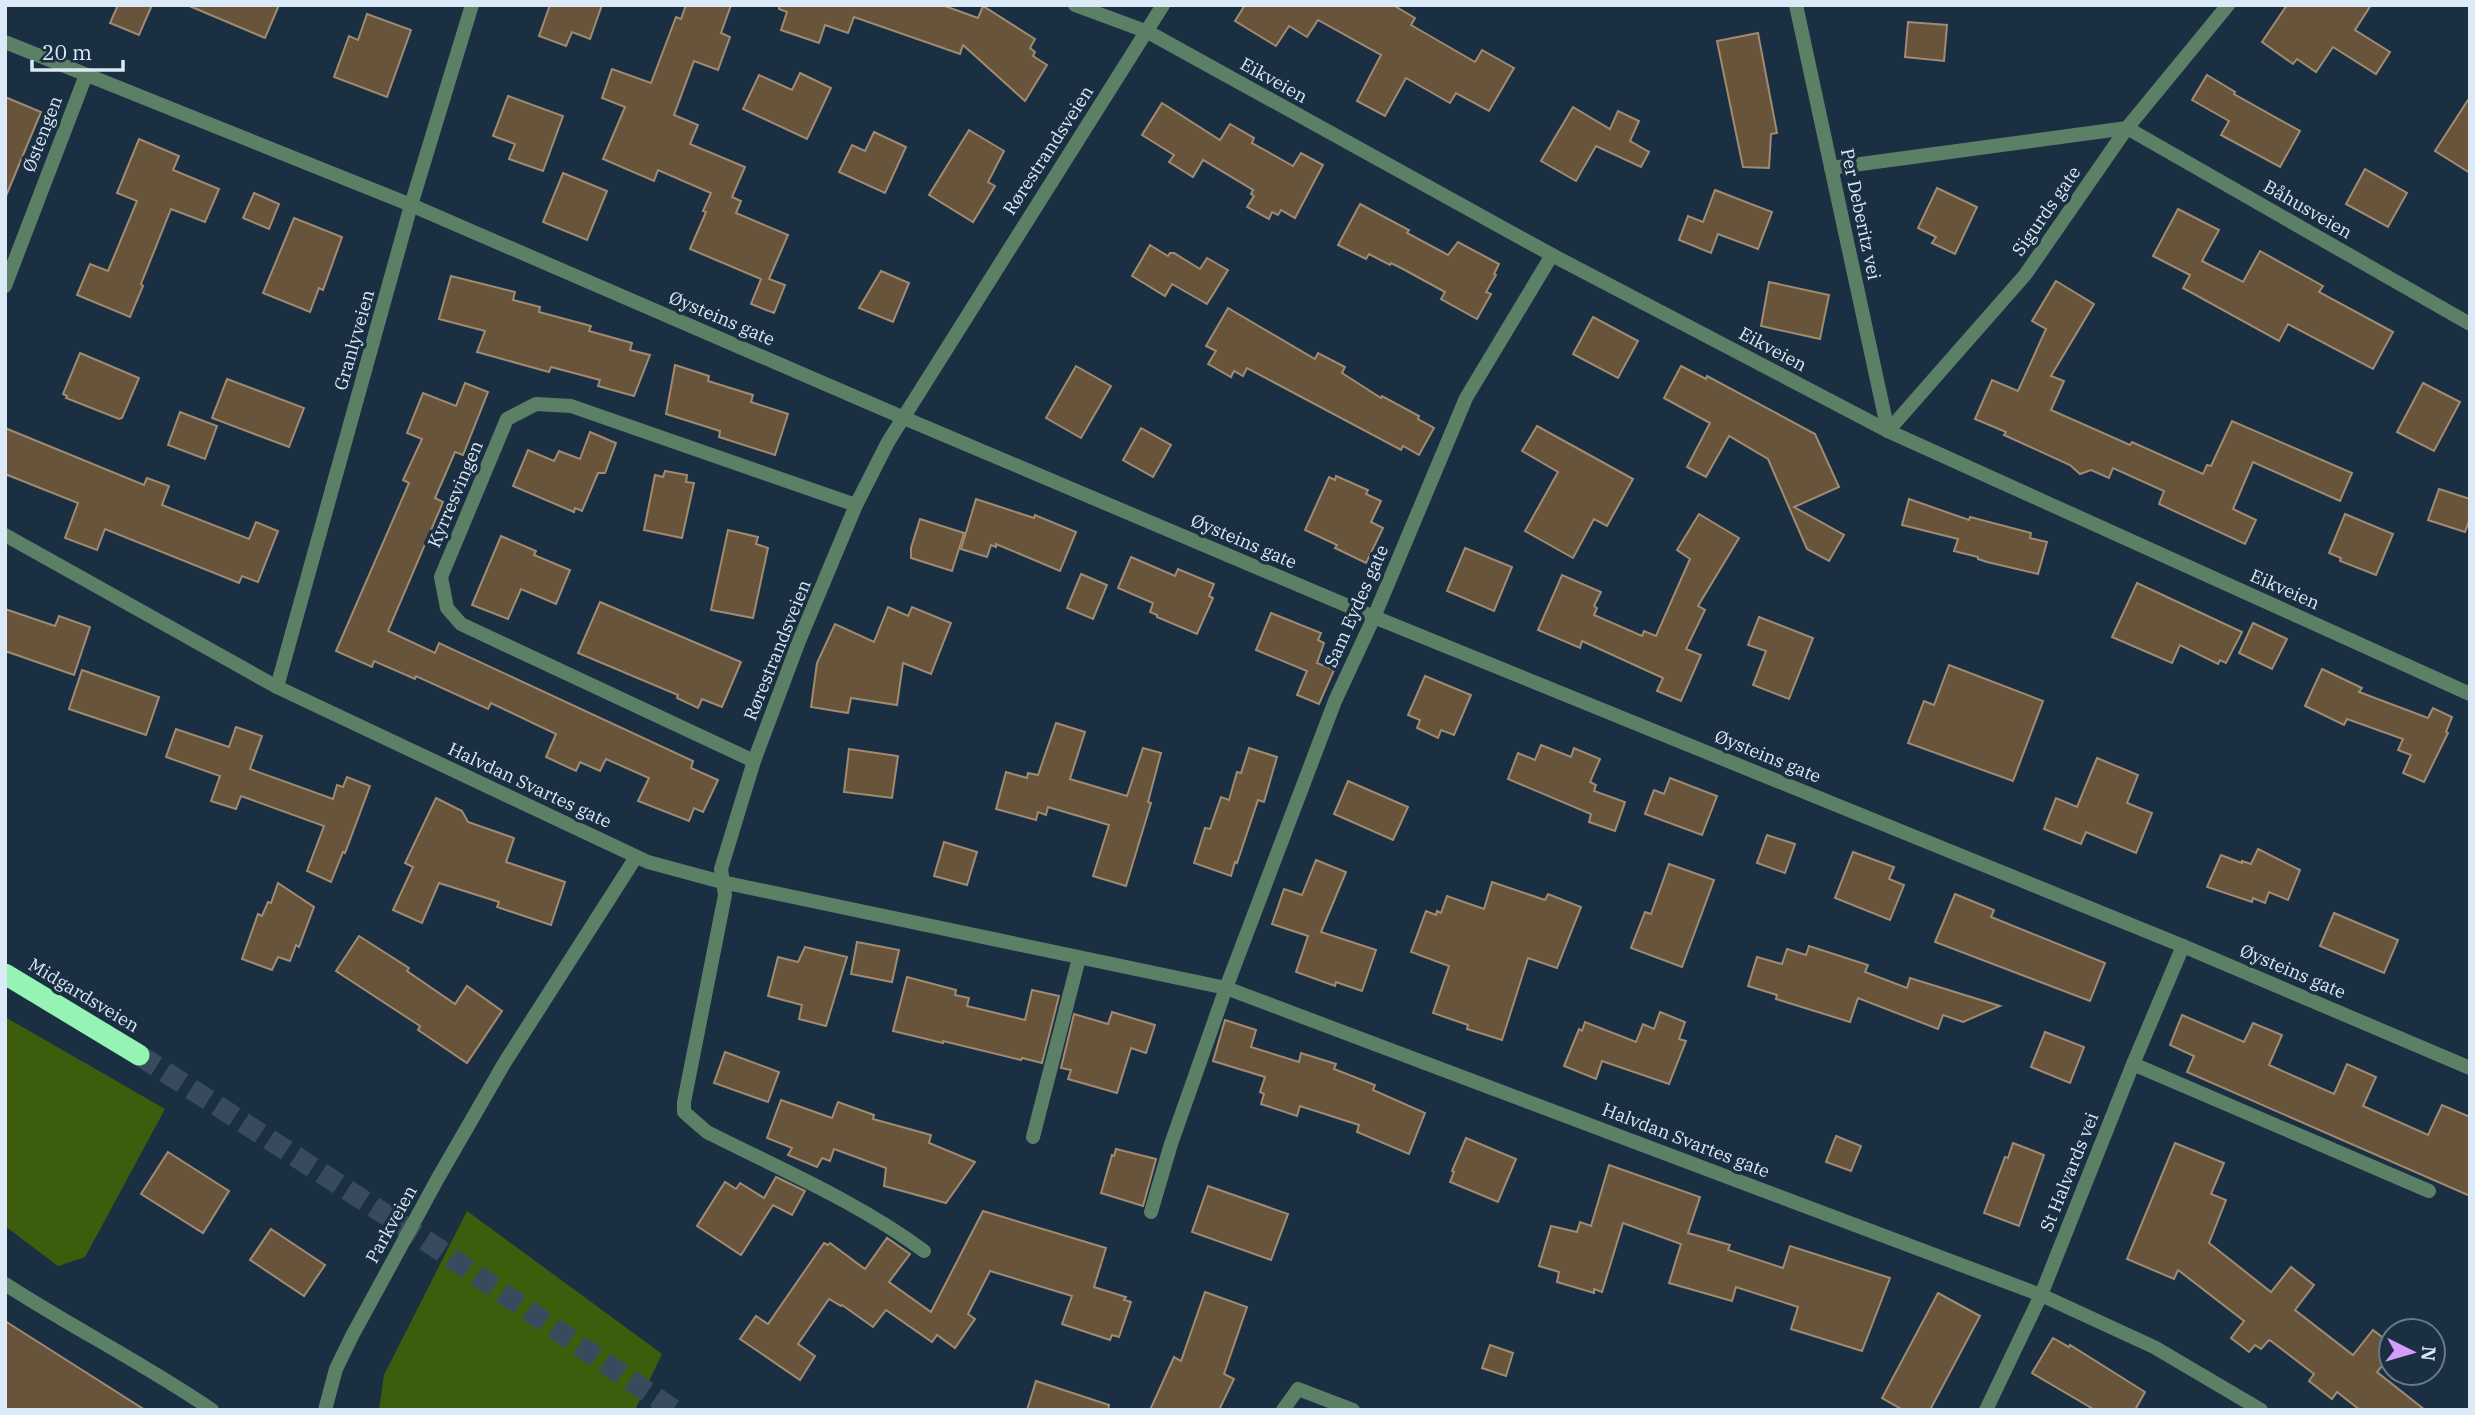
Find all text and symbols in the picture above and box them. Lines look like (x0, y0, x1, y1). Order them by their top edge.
scale bar (32, 28, 122, 72)
text: 20 m (42, 38, 92, 66)
street label: Eikveien (1236, 52, 1312, 108)
street label: Rørestrandsveien (998, 81, 1098, 219)
street label: Østengen (17, 93, 67, 175)
street label: Per Deberitz vei (1836, 146, 1886, 282)
street label: Sigurds gate (2007, 162, 2085, 260)
street label: Båhusveien (2259, 174, 2357, 244)
street label: Øysteins gate (666, 285, 778, 351)
street label: Granlyveien (329, 287, 379, 393)
street label: Eikveien (1735, 322, 1811, 376)
street label: Kyrresvingen (422, 437, 488, 551)
street label: Øysteins gate (1188, 508, 1300, 574)
street label: Sam Eydes gate (1319, 541, 1393, 671)
street label: Eikveien (2247, 564, 2323, 614)
street label: Rørestrandsveien (738, 576, 816, 724)
street label: Øysteins gate (1711, 724, 1825, 788)
street label: Halvdan Svartes gate (445, 737, 615, 833)
street label: Øysteins gate (2237, 938, 2349, 1004)
street label: Midgardsveien (24, 953, 144, 1037)
street label: Halvdan Svartes gate (1599, 1097, 1773, 1183)
street label: St Halvards vei (2035, 1109, 2103, 1235)
street label: Parkveien (360, 1181, 422, 1267)
north arrow (2377, 1317, 2447, 1387)
text: N (2416, 1345, 2442, 1362)

